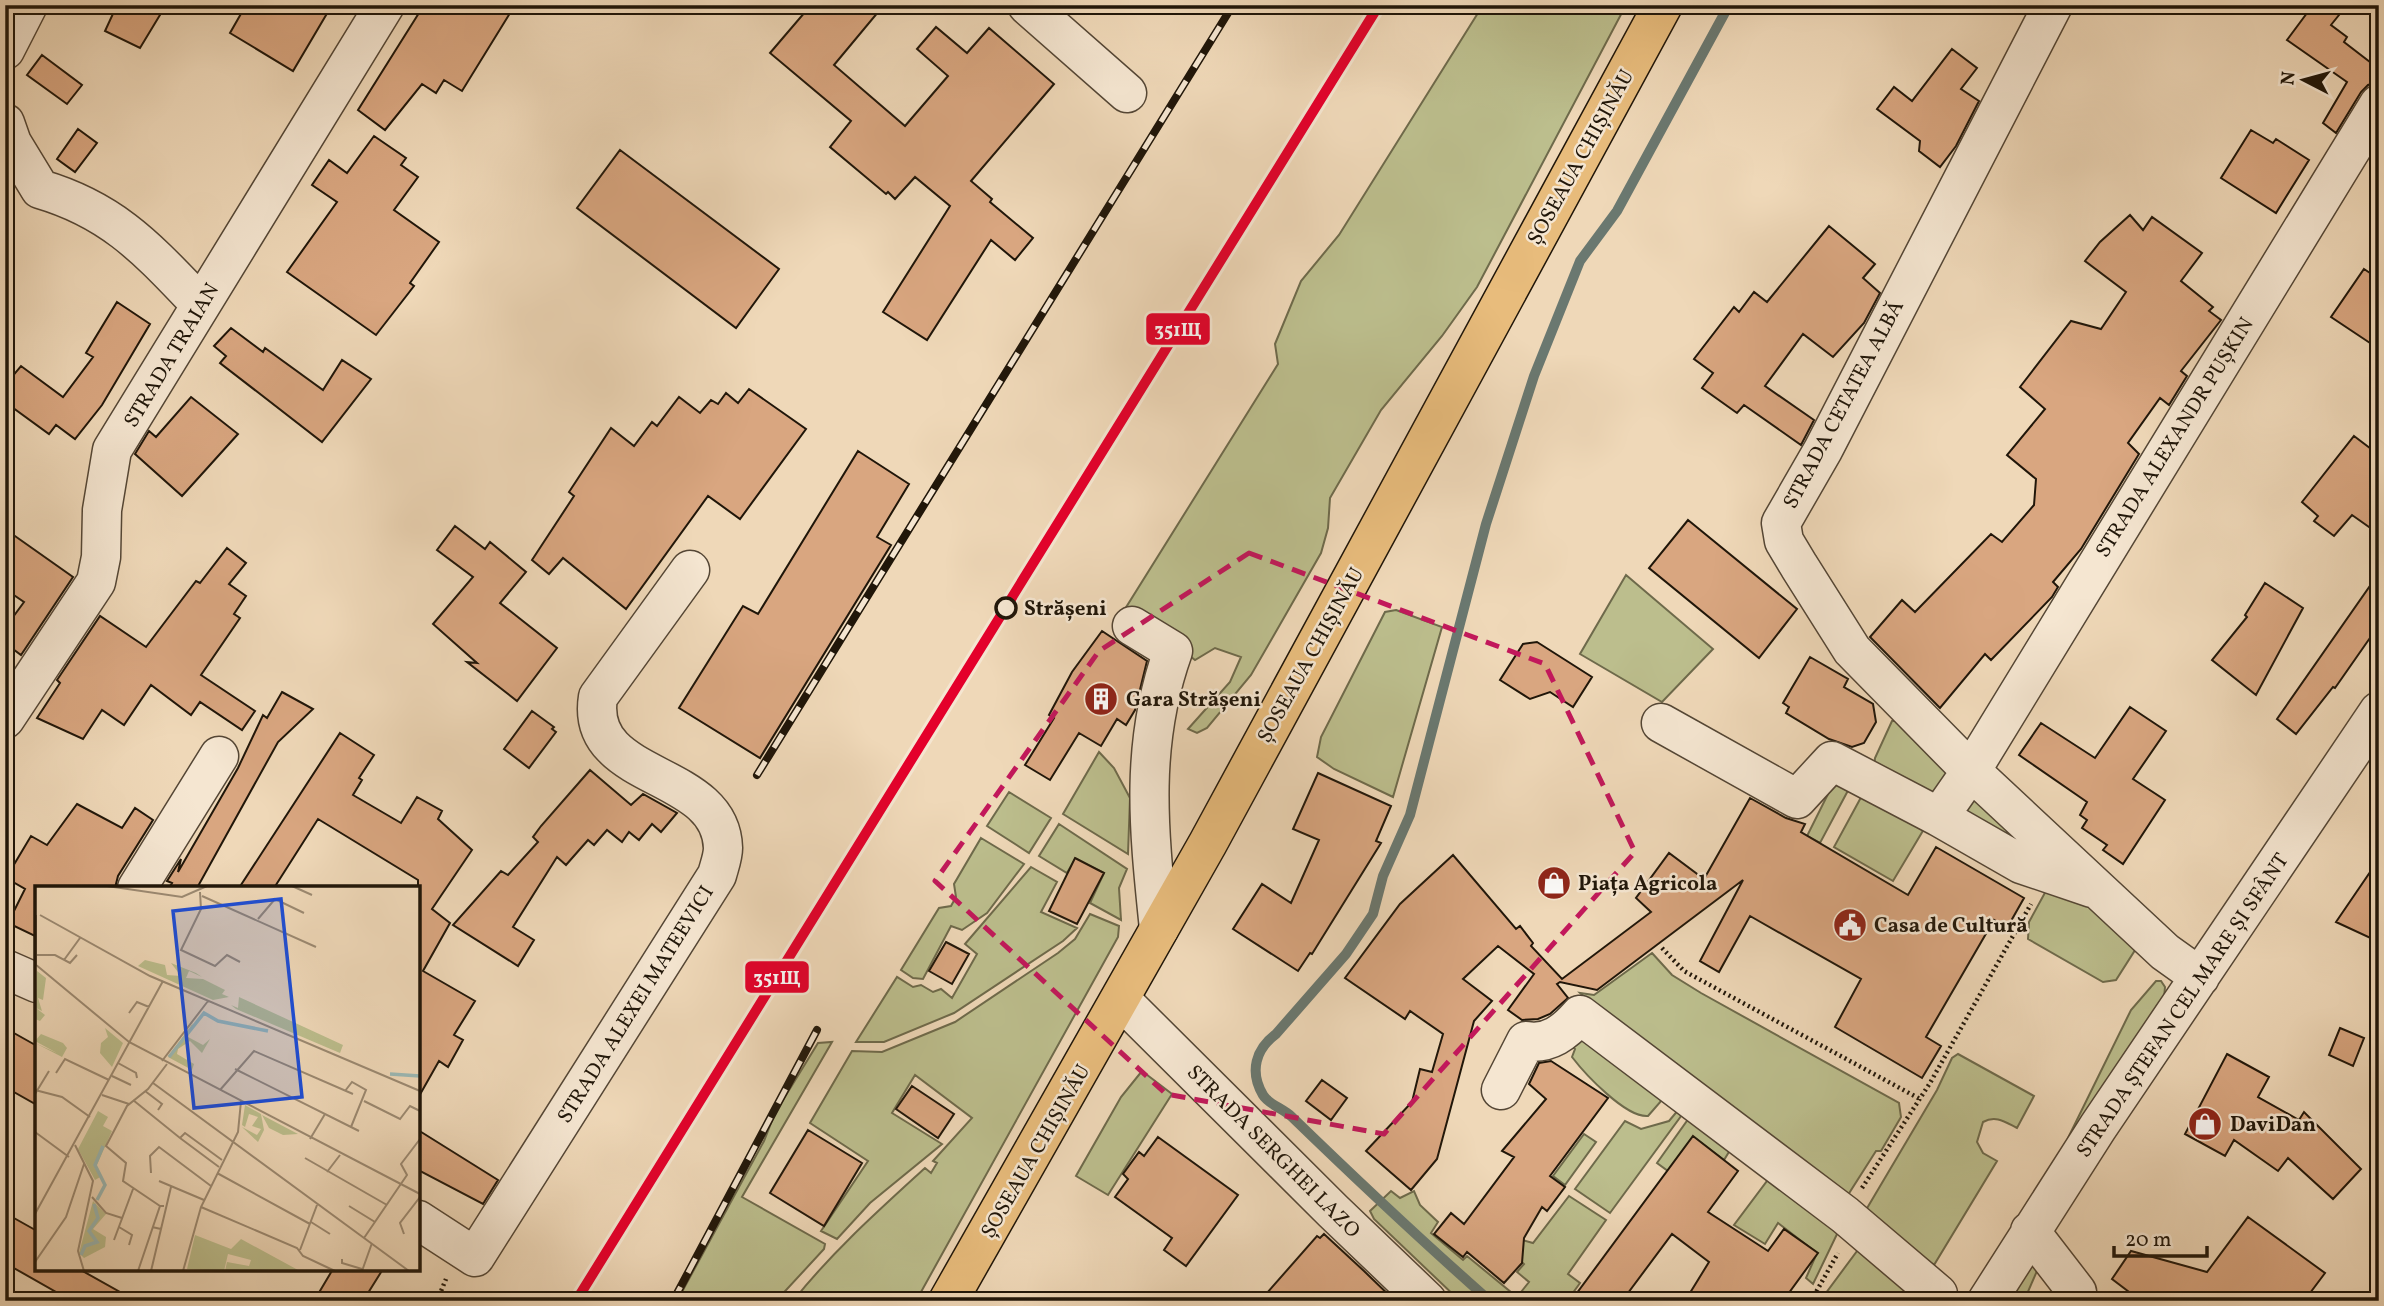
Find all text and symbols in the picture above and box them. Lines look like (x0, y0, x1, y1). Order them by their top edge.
north arrow (2268, 46, 2338, 116)
street label: ȘOSEAUA CHIȘINĂU (1521, 65, 1642, 251)
text: N (2275, 70, 2303, 87)
street label: STRADA TRAIAN (118, 278, 227, 433)
street label: STRADA CETATEA ALBĂ (1777, 295, 1912, 514)
line badge: 351Щ (1145, 312, 1211, 346)
street label: STRADA ALEXANDR PUȘKIN (2089, 312, 2261, 563)
text: 351Щ (1154, 318, 1202, 344)
street label: ȘOSEAUA CHIȘINĂU (1251, 563, 1372, 749)
place label: Strășeni (1024, 595, 1107, 624)
marker: Strășeni (995, 597, 1017, 619)
building icon: Gara Strășeni (1082, 680, 1120, 718)
place label: Gara Strășeni (1126, 686, 1261, 715)
street label: STRADA ȘTEFAN CEL MARE ȘI SFÂNT (2070, 848, 2296, 1164)
shop icon: Piața Agricola (1535, 864, 1573, 902)
place label: Piața Agricola (1578, 870, 1717, 899)
street label: STRADA ALEXEI MATEEVICI (551, 880, 722, 1129)
inset map (35, 886, 420, 1271)
public building icon: Casa de Cultură (1831, 906, 1869, 944)
place label: Casa de Cultură (1874, 912, 2028, 941)
line badge: 351Щ (744, 960, 810, 994)
text: 351Щ (753, 966, 801, 992)
street label: ȘOSEAUA CHIȘINĂU (975, 1059, 1098, 1244)
street label: STRADA SERGHEI LAZO (1180, 1059, 1366, 1245)
shop icon: DaviDan (2186, 1105, 2224, 1143)
place label: DaviDan (2230, 1111, 2316, 1140)
scale bar (2114, 1215, 2207, 1259)
text: 20 m (2125, 1226, 2171, 1255)

